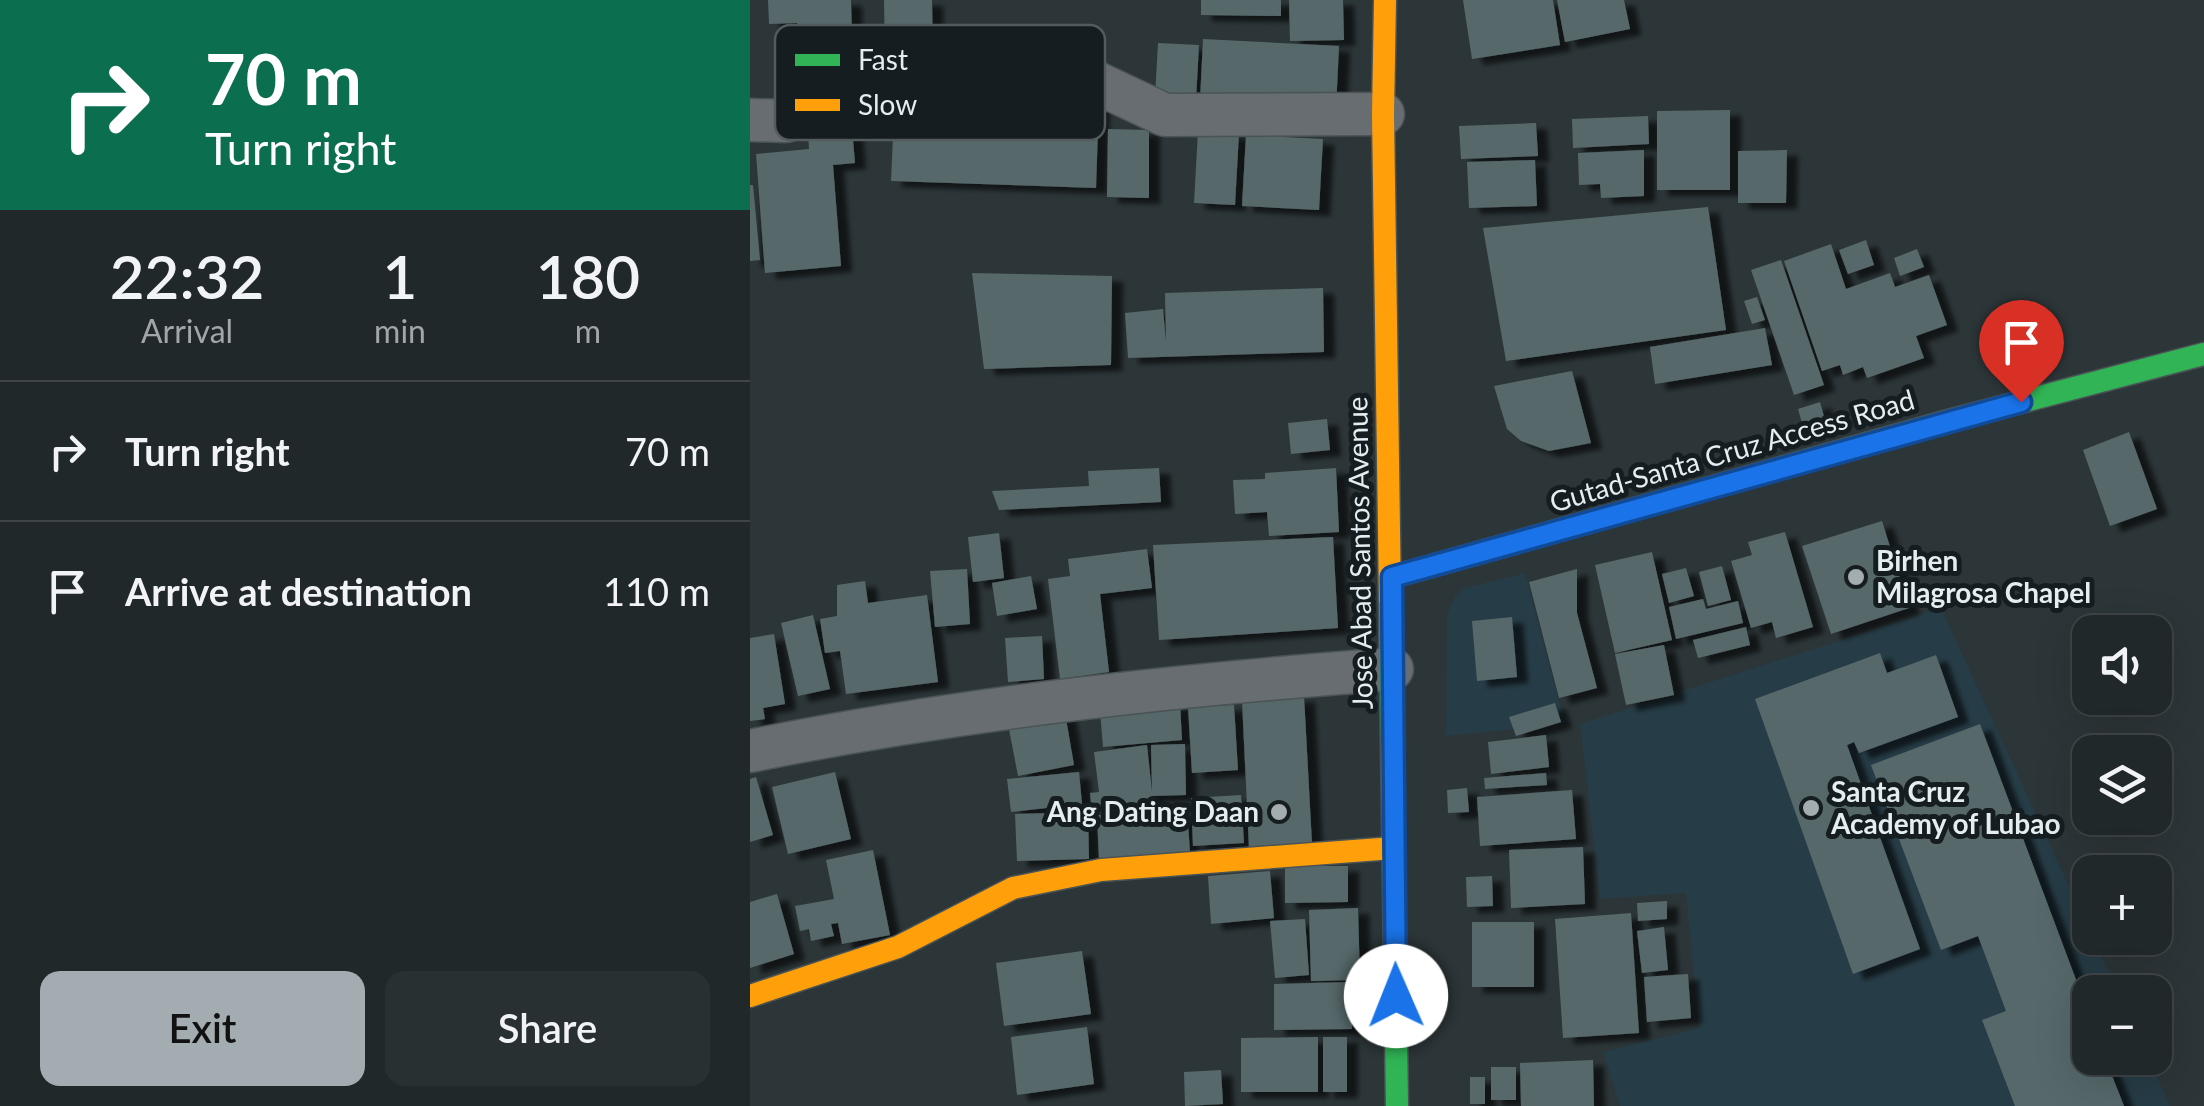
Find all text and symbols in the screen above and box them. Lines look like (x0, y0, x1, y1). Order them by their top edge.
legend (775, 25, 1105, 140)
text: 70 m (205, 36, 362, 120)
icon: right (40, 40, 170, 170)
text: Fast (858, 42, 908, 76)
text: Slow (858, 87, 917, 121)
text: Turn right (205, 121, 396, 175)
text: 22:32 (110, 240, 264, 312)
text: 1 (383, 240, 417, 312)
text: 180 (536, 240, 640, 312)
pin (1979, 300, 2064, 403)
text: Arrival (141, 311, 233, 350)
text: min (374, 311, 426, 350)
text: m (575, 311, 601, 350)
icon: arrive (1994, 315, 2049, 370)
street label: Gutad-Santa Cruz Access Road (1545, 382, 1918, 518)
street label: Jose Abad Santos Avenue (1339, 396, 1379, 710)
icon: right (40, 424, 95, 479)
text: Turn right (125, 428, 290, 474)
text: 70 m (625, 428, 710, 474)
place label: Birhen Milagrosa Chapel (1876, 543, 2091, 609)
icon: arrive (40, 564, 95, 619)
marker: Birhen Milagrosa Chapel (1845, 566, 1867, 588)
text: Arrive at destination (125, 568, 472, 614)
text: 110 m (603, 568, 710, 614)
map controls (2072, 615, 2172, 1075)
button: sound (2072, 615, 2172, 715)
button: layers (2072, 735, 2172, 835)
place label: Santa Cruz Academy of Lubao (1830, 774, 2061, 840)
place label: Ang Dating Daan (1046, 794, 1259, 828)
marker: Santa Cruz Academy of Lubao (1800, 797, 1822, 819)
marker: Ang Dating Daan (1268, 801, 1290, 823)
button: + (2072, 855, 2172, 955)
position arrow (1344, 944, 1448, 1048)
button: Exit (40, 971, 365, 1086)
button: Share (385, 971, 710, 1086)
button: − (2072, 975, 2172, 1075)

